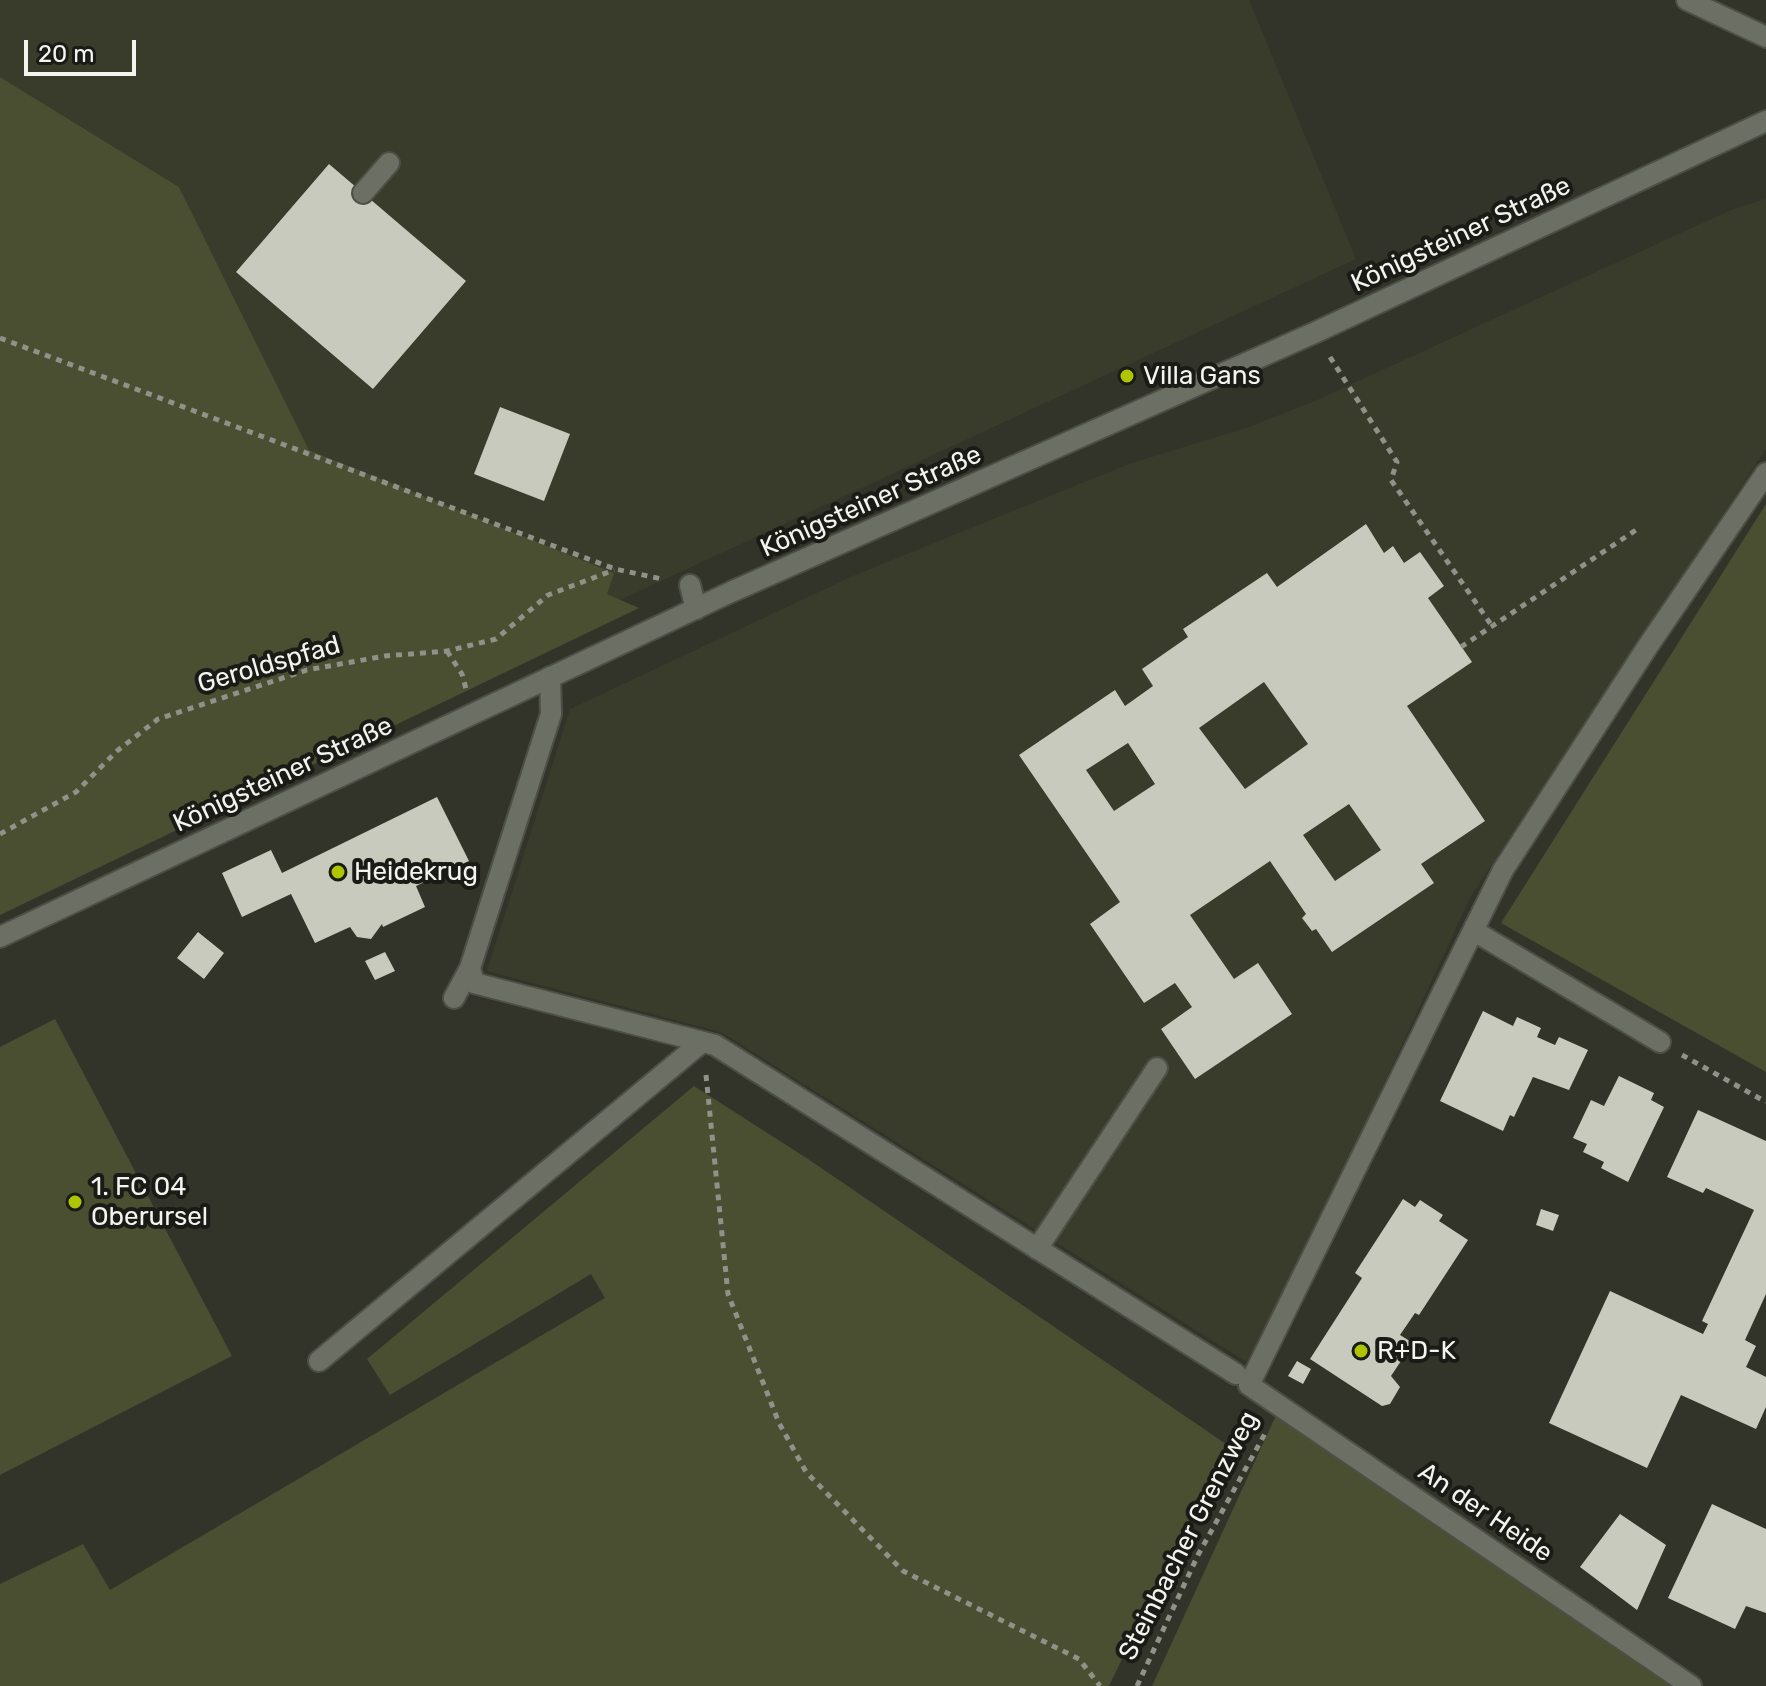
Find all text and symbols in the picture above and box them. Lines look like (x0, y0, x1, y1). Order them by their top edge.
scale bar (28, 24, 140, 74)
text: 20 m (38, 40, 95, 68)
street label: Königsteiner Straße (1346, 170, 1576, 300)
place label: Villa Gans (1143, 360, 1261, 392)
marker: Villa Gans (1118, 367, 1136, 385)
street label: Königsteiner Straße (756, 439, 986, 565)
street label: Geroldspfad (194, 630, 344, 700)
street label: Königsteiner Straße (168, 710, 398, 840)
place label: Heidekrug (354, 856, 478, 888)
marker: Heidekrug (329, 863, 347, 881)
place label: 1. FC 04 Oberursel (91, 1171, 208, 1232)
marker: 1. FC 04 Oberursel (66, 1193, 84, 1211)
place label: R+D-K (1377, 1335, 1456, 1367)
marker: R+D-K (1352, 1342, 1370, 1360)
street label: Steinbacher Grenzweg (1113, 1406, 1265, 1666)
street label: An der Heide (1412, 1457, 1558, 1569)

